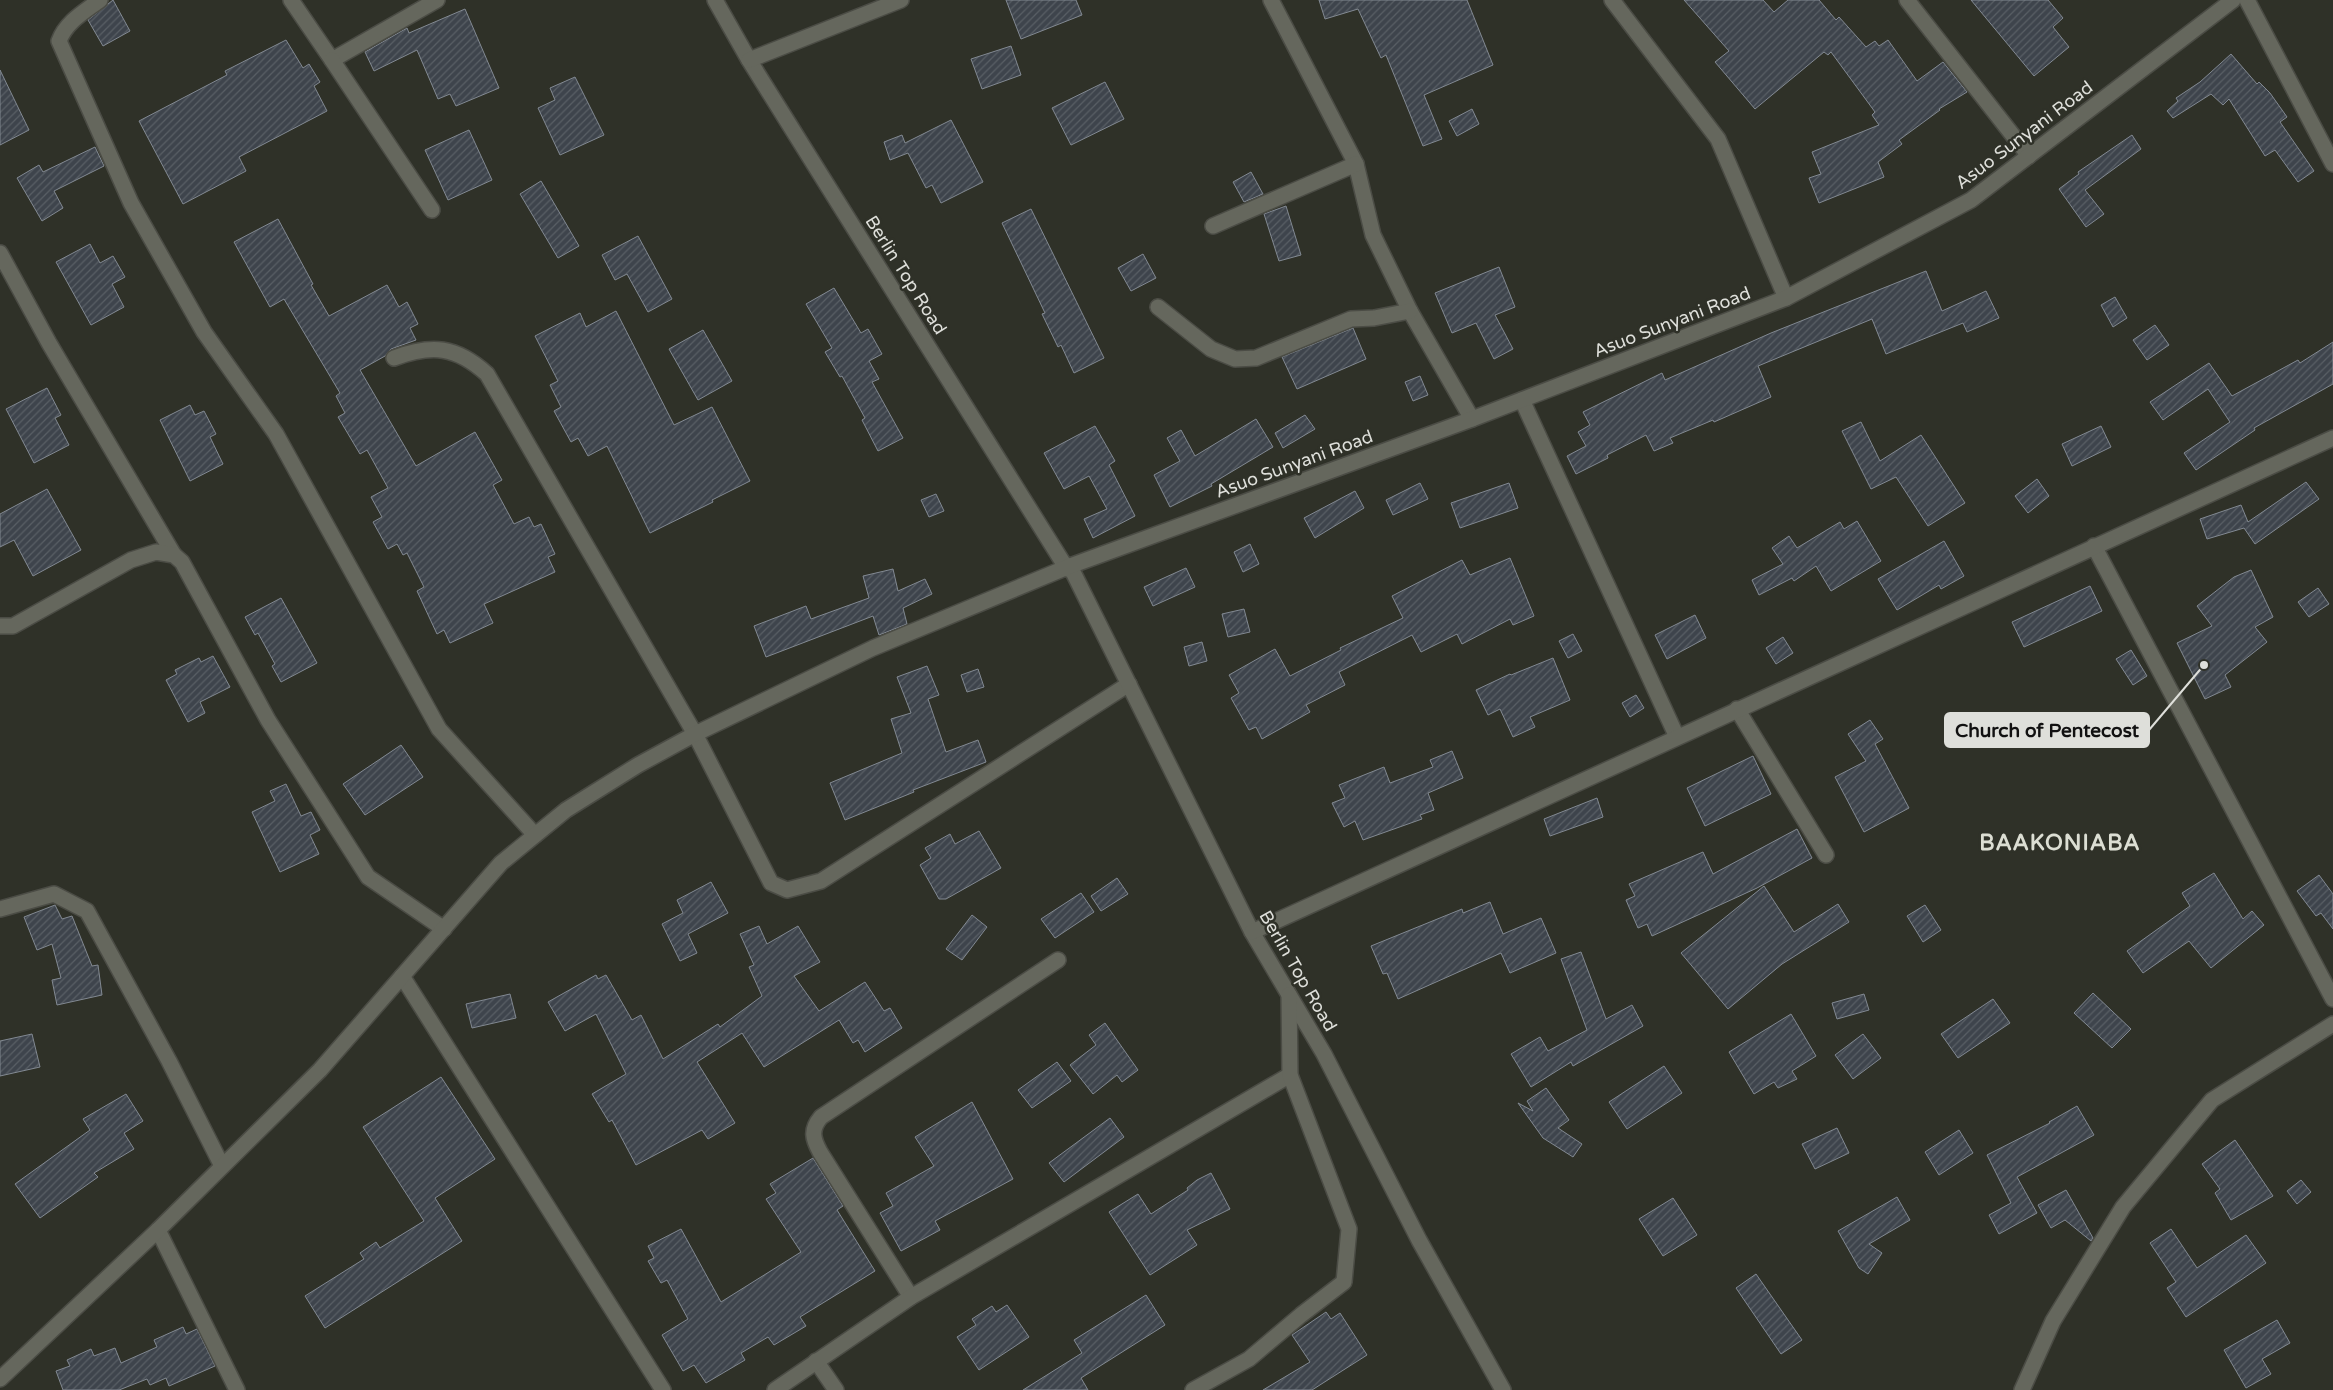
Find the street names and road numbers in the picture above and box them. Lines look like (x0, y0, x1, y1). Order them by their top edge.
street label: Asuo Sunyani Road (1951, 76, 2097, 194)
street label: Berlin Top Road (861, 211, 951, 339)
street label: Asuo Sunyani Road (1590, 282, 1754, 362)
street label: Asuo Sunyani Road (1212, 425, 1376, 503)
street label: Berlin Top Road (1254, 907, 1342, 1035)

